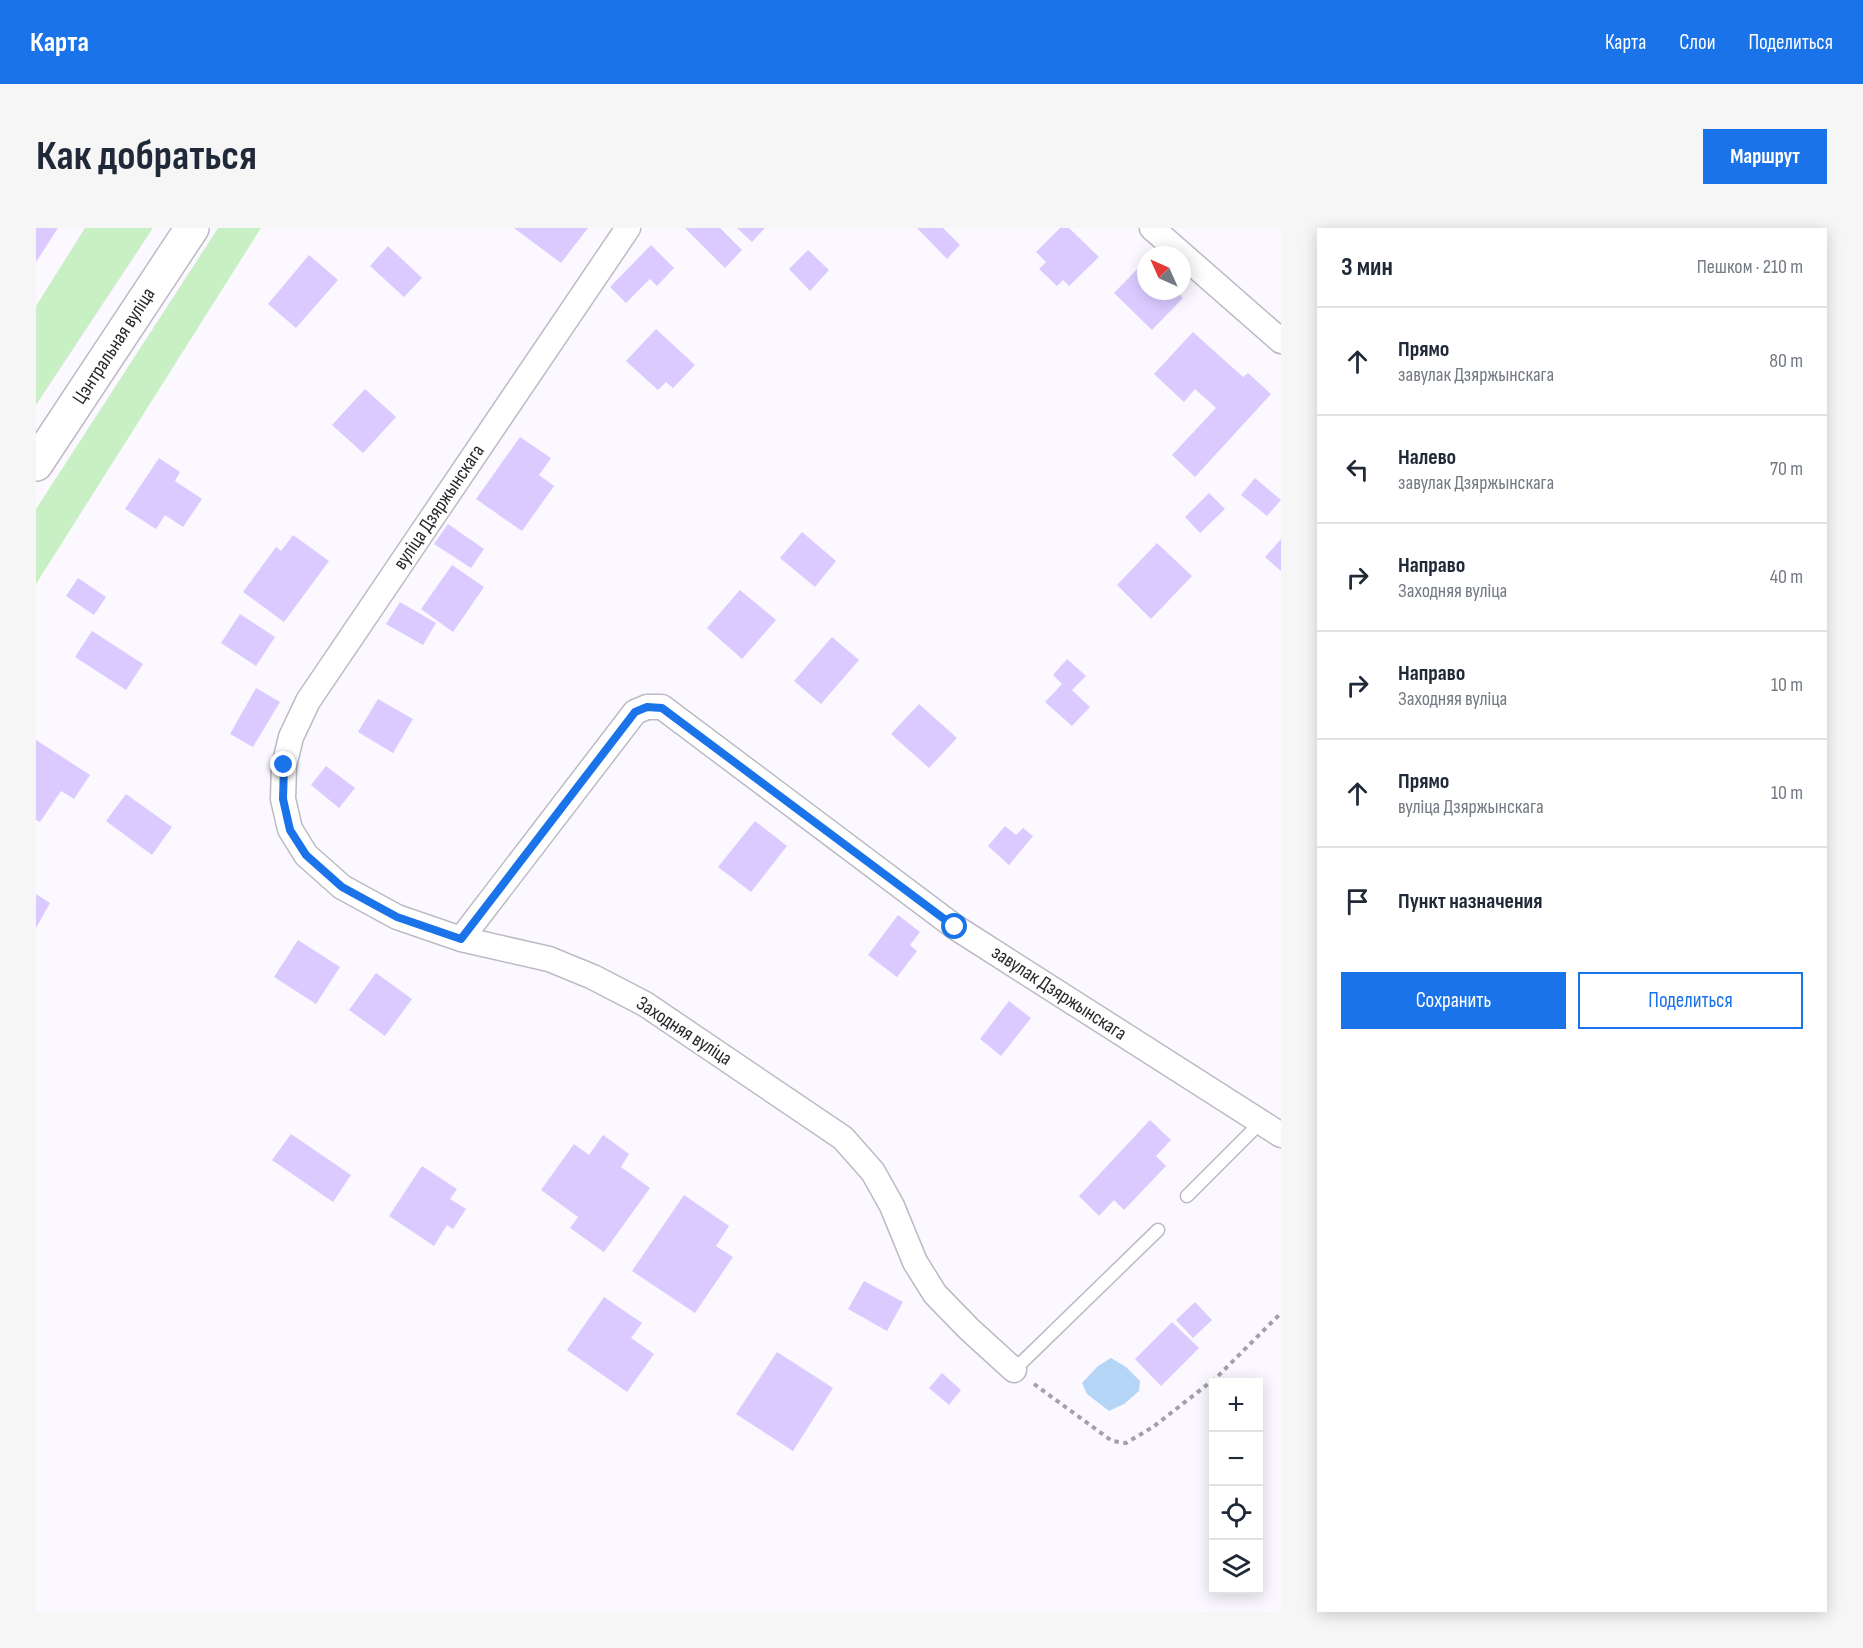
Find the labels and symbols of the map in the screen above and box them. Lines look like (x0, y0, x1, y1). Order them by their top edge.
north arrow (1137, 246, 1191, 300)
street label: Цэнтральная вуліца (67, 283, 161, 409)
street label: вуліца Дзяржынскага (388, 440, 490, 574)
route end (270, 751, 296, 777)
route start (941, 913, 967, 939)
street label: завулак Дзяржынскага (987, 940, 1131, 1046)
street label: Заходняя вуліца (632, 991, 736, 1071)

